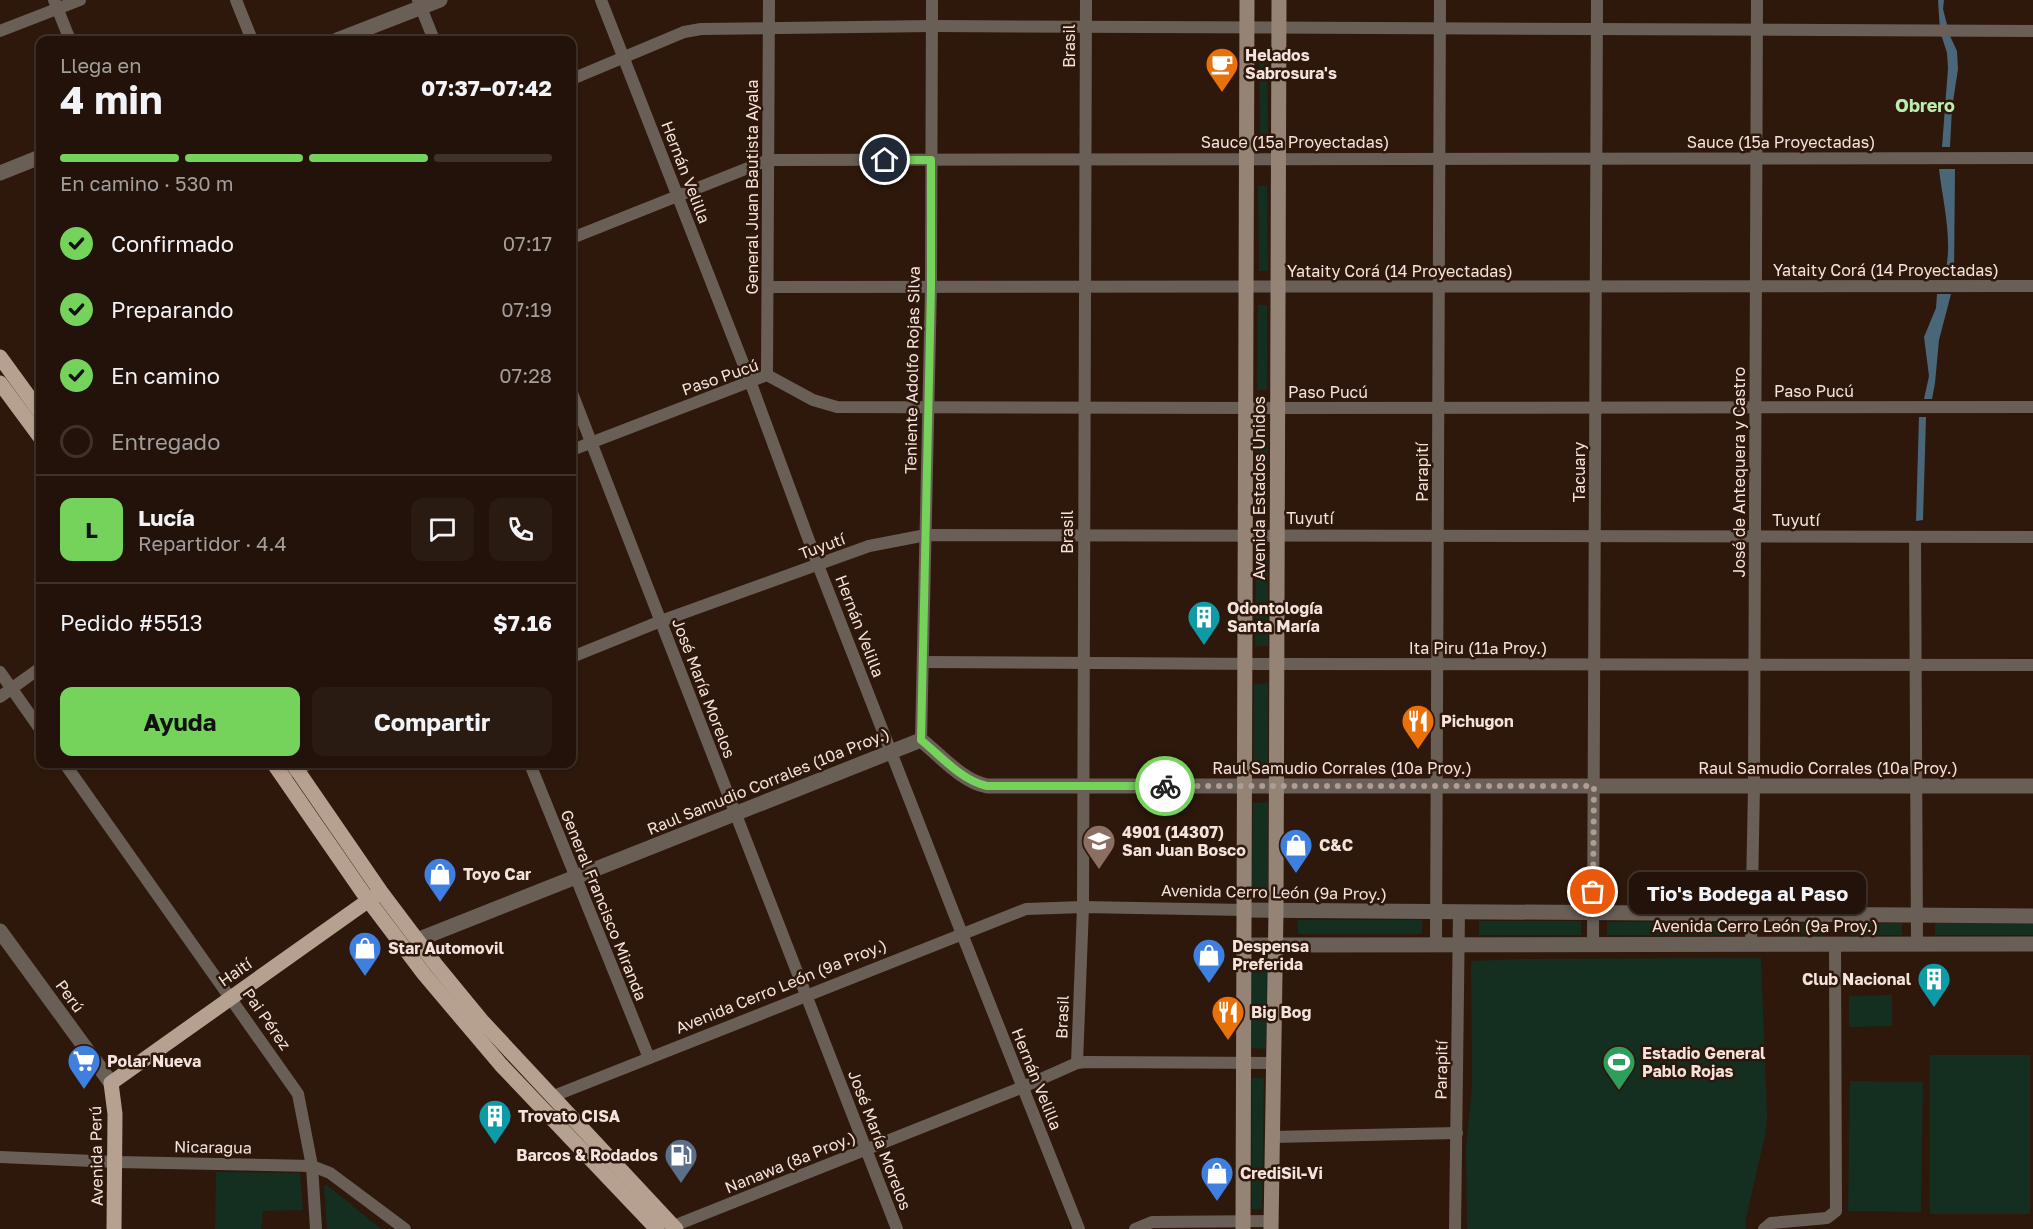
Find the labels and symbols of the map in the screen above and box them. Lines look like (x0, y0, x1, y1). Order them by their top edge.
street label: Brasil (1059, 24, 1079, 68)
place label: Helados Sabrosura's (1245, 45, 1337, 83)
cafe icon: Helados Sabrosura's (1204, 46, 1240, 93)
street label: General Juan Bautista Ayala (742, 80, 762, 294)
district label: Obrero (1895, 94, 1955, 116)
street label: Hernán Velilla (657, 118, 715, 226)
street label: Sauce (15ª Proyectadas) (1201, 132, 1389, 152)
street label: Sauce (15ª Proyectadas) (1687, 132, 1875, 152)
pin (859, 134, 910, 185)
street label: Yataity Corá (14 Proyectadas) (1773, 260, 1999, 280)
street label: Yataity Corá (14 Proyectadas) (1287, 261, 1513, 281)
street label: Teniente Adolfo Rojas Silva (900, 266, 924, 474)
street label: Paso Pucú (679, 355, 761, 399)
street label: José de Antequera y Castro (1729, 367, 1749, 577)
street label: Paso Pucú (1774, 381, 1854, 401)
street label: Paso Pucú (1288, 382, 1368, 402)
street label: Avenida Estados Unidos (1249, 396, 1269, 580)
street label: Parapití (1412, 441, 1432, 502)
street label: Tacuary (1569, 442, 1589, 502)
street label: Tuyutí (1286, 508, 1335, 528)
street label: Brasil (1057, 510, 1077, 554)
street label: Tuyutí (1772, 510, 1821, 530)
street label: Tuyutí (796, 528, 849, 564)
street label: Hernán Velilla (831, 572, 889, 680)
place label: Odontología Santa María (1227, 598, 1323, 636)
building icon: Odontología Santa María (1186, 599, 1222, 646)
street label: José María Morelos (668, 615, 740, 761)
street label: Ita Piru (11ª Proy.) (1409, 638, 1547, 658)
restaurant icon: Pichugon (1400, 703, 1436, 750)
place label: Pichugon (1441, 711, 1514, 731)
street label: Raul Samudio Corrales (10ª Proy.) (644, 723, 892, 839)
courier (1135, 756, 1195, 816)
street label: Raul Samudio Corrales (10ª Proy.) (1212, 758, 1472, 778)
street label: Raul Samudio Corrales (10ª Proy.) (1698, 758, 1958, 778)
street label: General Francisco Miranda (556, 807, 652, 1003)
place label: 4901 (14307) San Juan Bosco (1122, 822, 1246, 860)
school or university icon: 4901 (14307) San Juan Bosco (1081, 823, 1117, 870)
shop icon: C&C (1278, 827, 1314, 874)
place label: C&C (1319, 835, 1353, 855)
shop icon: Toyo Car (422, 856, 458, 903)
place label: Toyo Car (463, 864, 531, 884)
pin (1567, 866, 1618, 917)
callout: Tio's Bodega al Paso (1629, 871, 1866, 913)
street label: Avenida Cerro León (9ª Proy.) (1161, 880, 1387, 904)
street label: Avenida Cerro León (9ª Proy.) (1652, 916, 1878, 936)
shop icon: Star Automovil (347, 930, 383, 977)
street label: Avenida Cerro León (9ª Proy.) (672, 934, 890, 1038)
place label: Despensa Preferida (1232, 936, 1309, 974)
shop icon: Despensa Preferida (1191, 937, 1227, 984)
place label: Star Automovil (388, 938, 504, 958)
street label: Haití (214, 952, 257, 991)
building icon: Club Nacional (1916, 961, 1952, 1008)
place label: Club Nacional (1802, 969, 1912, 989)
street label: Perú (51, 976, 89, 1016)
street label: Pai Pérez (239, 984, 295, 1054)
restaurant icon: Big Bog (1210, 994, 1246, 1041)
street label: Brasil (1051, 995, 1073, 1039)
place label: Big Bog (1251, 1002, 1311, 1022)
street label: Hernán Velilla (1007, 1025, 1067, 1133)
street label: Parapití (1430, 1038, 1452, 1100)
supermarket icon: Polar Nueva (66, 1043, 102, 1090)
place label: Estadio General Pablo Rojas (1642, 1043, 1766, 1081)
sports icon: Estadio General Pablo Rojas (1601, 1044, 1637, 1091)
place label: Polar Nueva (107, 1051, 201, 1071)
street label: José María Morelos (844, 1067, 916, 1213)
building icon: Trovato CISA (477, 1098, 513, 1145)
street label: Avenida Perú (85, 1106, 107, 1206)
place label: Trovato CISA (518, 1106, 621, 1126)
street label: Nanawa (8ª Proy.) (722, 1127, 858, 1197)
street label: Nicaragua (174, 1136, 252, 1158)
fuel station icon: Barcos & Rodados (663, 1137, 699, 1184)
place label: Barcos & Rodados (516, 1145, 658, 1165)
shop icon: CrediSil-Vi (1199, 1155, 1235, 1202)
place label: CrediSil-Vi (1240, 1163, 1323, 1183)

